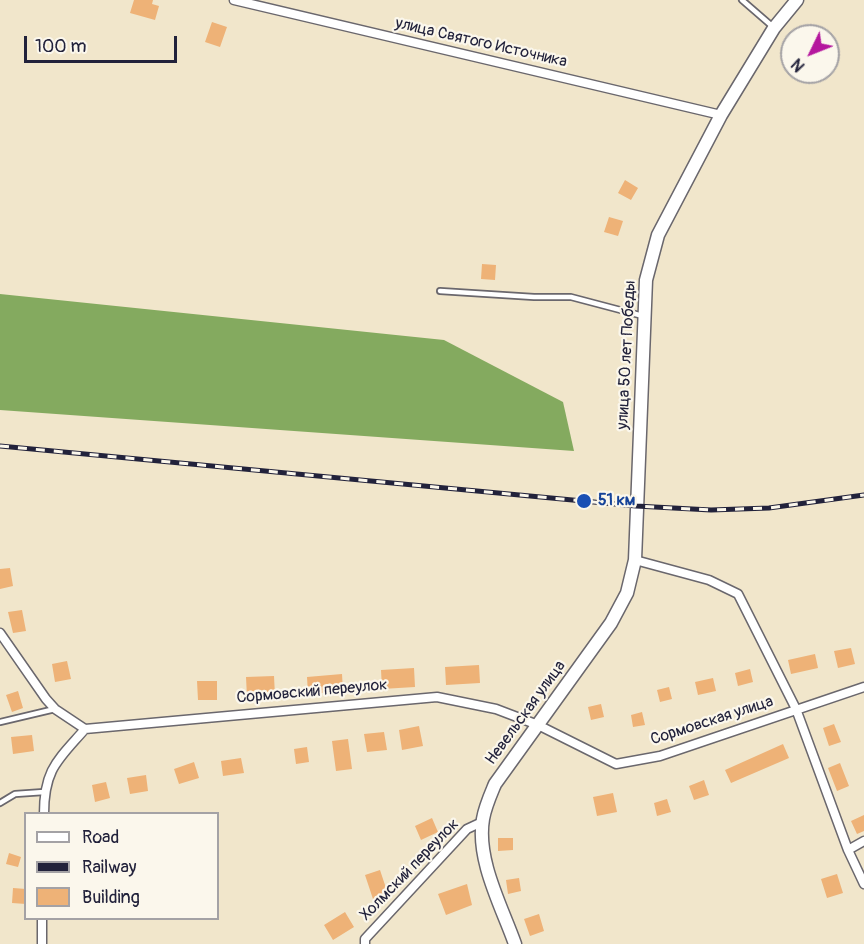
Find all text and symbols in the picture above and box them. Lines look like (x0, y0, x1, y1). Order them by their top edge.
street label: улица Святого Источника (393, 14, 569, 72)
scale bar (27, 24, 180, 62)
north arrow (780, 24, 840, 84)
text: 100 m (35, 35, 87, 58)
text: N (787, 54, 809, 76)
street label: улица 50 лет Победы (614, 280, 640, 430)
place label: 51 км (598, 491, 635, 511)
marker: 51 км (575, 492, 593, 510)
street label: Невельская улица (482, 657, 570, 769)
street label: Сормовский переулок (236, 676, 388, 708)
street label: Сормовская улица (648, 692, 776, 750)
legend (24, 812, 219, 920)
street label: Холмский переулок (356, 815, 464, 925)
text: Road (82, 826, 119, 849)
text: Railway (82, 856, 137, 879)
text: Building (82, 886, 140, 909)

